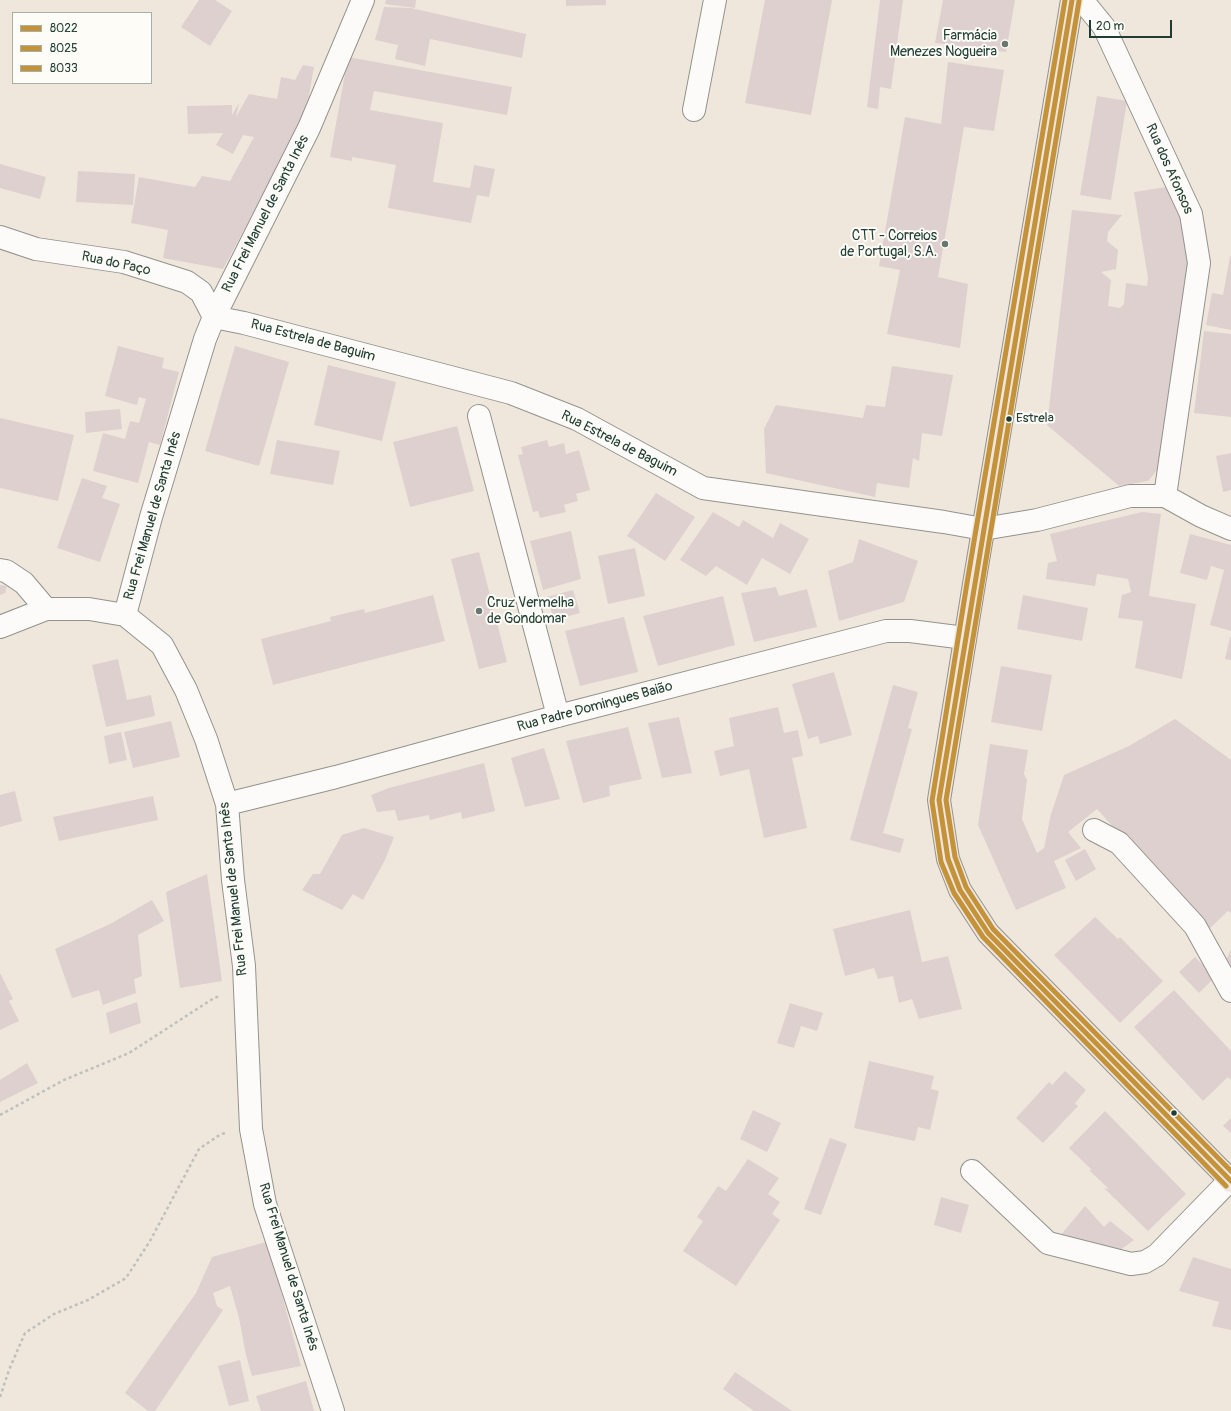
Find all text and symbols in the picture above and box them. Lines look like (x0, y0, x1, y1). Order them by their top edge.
legend (12, 12, 152, 84)
scale bar (1091, 12, 1174, 38)
text: 20 m (1096, 19, 1124, 34)
text: 8022 (50, 21, 78, 36)
place label: Farmácia Menezes Nogueira (890, 28, 997, 60)
marker: Farmácia Menezes Nogueira (1000, 39, 1010, 49)
text: 8025 (50, 41, 77, 56)
text: 8033 (50, 61, 78, 76)
street label: Rua dos Afonsos (1142, 121, 1196, 217)
street label: Rua Frei Manuel de Santa Inês (219, 132, 313, 296)
place label: CTT - Correios de Portugal, S.A. (840, 228, 937, 260)
marker: CTT - Correios de Portugal, S.A. (940, 239, 950, 249)
street label: Rua do Paço (80, 248, 152, 280)
street label: Rua Estrela de Baguim (249, 316, 377, 366)
street label: Rua Estrela de Baguim (558, 407, 680, 481)
place label: Estrela (1016, 411, 1054, 427)
marker: Estrela (1004, 414, 1014, 424)
street label: Rua Frei Manuel de Santa Inês (121, 430, 185, 602)
place label: Cruz Vermelha de Gondomar (487, 595, 574, 628)
marker: Cruz Vermelha de Gondomar (474, 606, 484, 616)
street label: Rua Padre Domingues Baião (515, 678, 675, 736)
street label: Rua Frei Manuel de Santa Inês (217, 801, 251, 977)
unlabelled marker (1169, 1108, 1179, 1118)
street label: Rua Frei Manuel de Santa Inês (254, 1181, 322, 1353)

